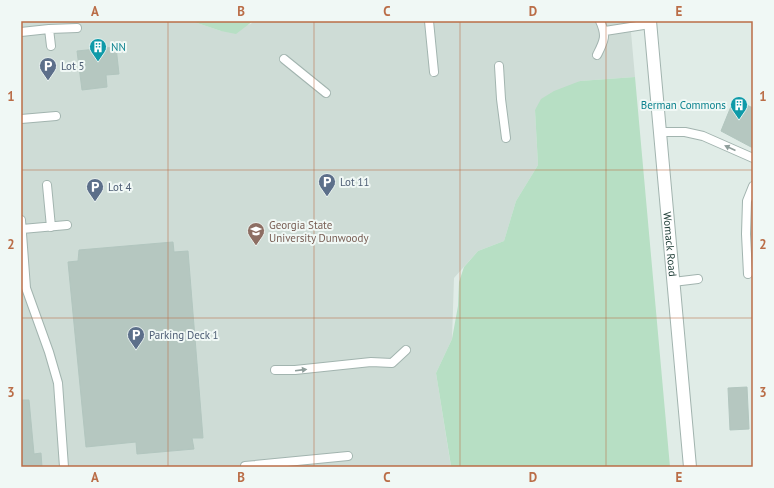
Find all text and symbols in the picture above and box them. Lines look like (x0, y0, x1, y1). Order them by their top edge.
text: A (91, 3, 99, 20)
text: B (237, 3, 245, 20)
text: C (383, 3, 391, 20)
text: D (529, 3, 537, 20)
text: E (676, 3, 683, 20)
building icon: NN (88, 37, 108, 62)
place label: NN (111, 40, 126, 54)
parking icon: Lot 5 (38, 56, 58, 81)
place label: Lot 5 (61, 59, 85, 73)
text: 1 (7, 88, 15, 105)
text: 1 (759, 88, 767, 105)
building icon: Berman Commons (729, 95, 749, 120)
place label: Berman Commons (641, 98, 726, 112)
one-way arrow (725, 145, 736, 151)
parking icon: Lot 11 (317, 172, 337, 197)
place label: Lot 11 (340, 175, 370, 189)
parking icon: Lot 4 (85, 177, 105, 202)
place label: Lot 4 (108, 180, 132, 194)
street label: Womack Road (660, 211, 680, 277)
place label: Georgia State University Dunwoody (269, 218, 369, 245)
school or university icon: Georgia State University Dunwoody (246, 221, 266, 246)
text: 2 (7, 236, 15, 253)
text: 2 (759, 236, 767, 253)
parking icon: Parking Deck 1 (126, 325, 146, 350)
place label: Parking Deck 1 (149, 328, 219, 342)
one-way arrow (295, 366, 307, 373)
text: 3 (7, 384, 15, 401)
text: 3 (759, 384, 767, 401)
text: A (91, 469, 99, 486)
text: B (237, 469, 245, 486)
text: C (383, 469, 391, 486)
text: D (529, 469, 537, 486)
text: E (676, 469, 683, 486)

